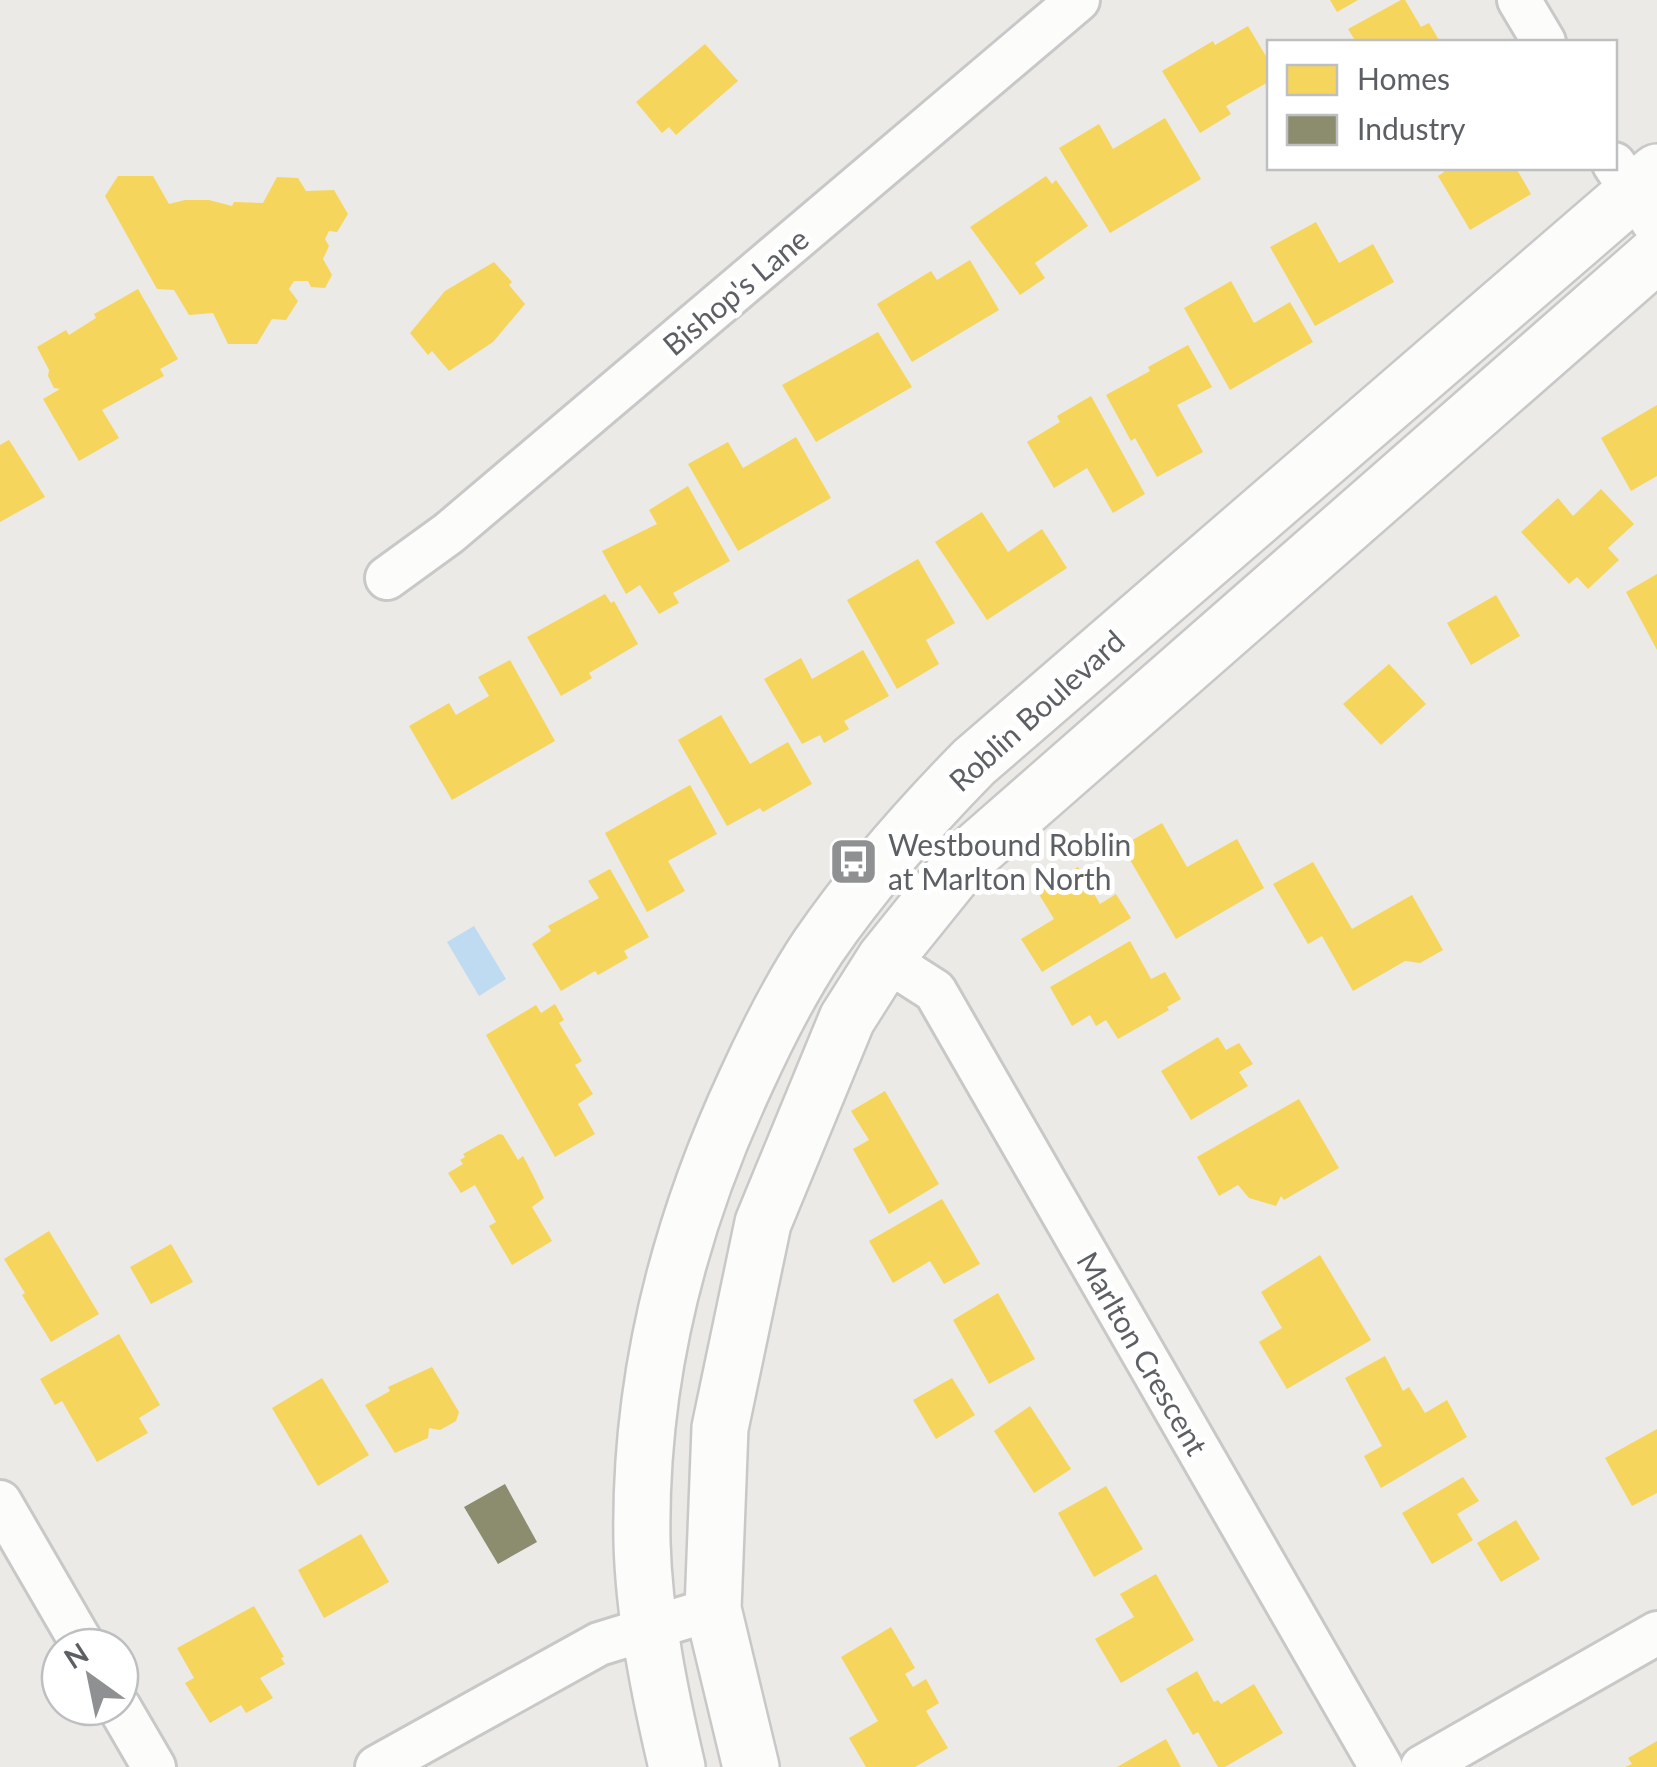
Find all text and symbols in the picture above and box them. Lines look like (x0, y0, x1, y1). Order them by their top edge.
legend (1267, 40, 1617, 170)
text: Homes (1357, 60, 1450, 96)
text: Industry (1357, 110, 1466, 146)
street label: Bishop's Lane (655, 220, 815, 362)
street label: Roblin Boulevard (941, 622, 1131, 798)
place label: Westbound Roblin at Marlton North (888, 826, 1131, 896)
bus stop icon: Westbound Roblin at Marlton North (827, 835, 879, 887)
street label: Marlton Crescent (1070, 1245, 1216, 1461)
north arrow (40, 1627, 140, 1727)
text: N (58, 1635, 94, 1675)

